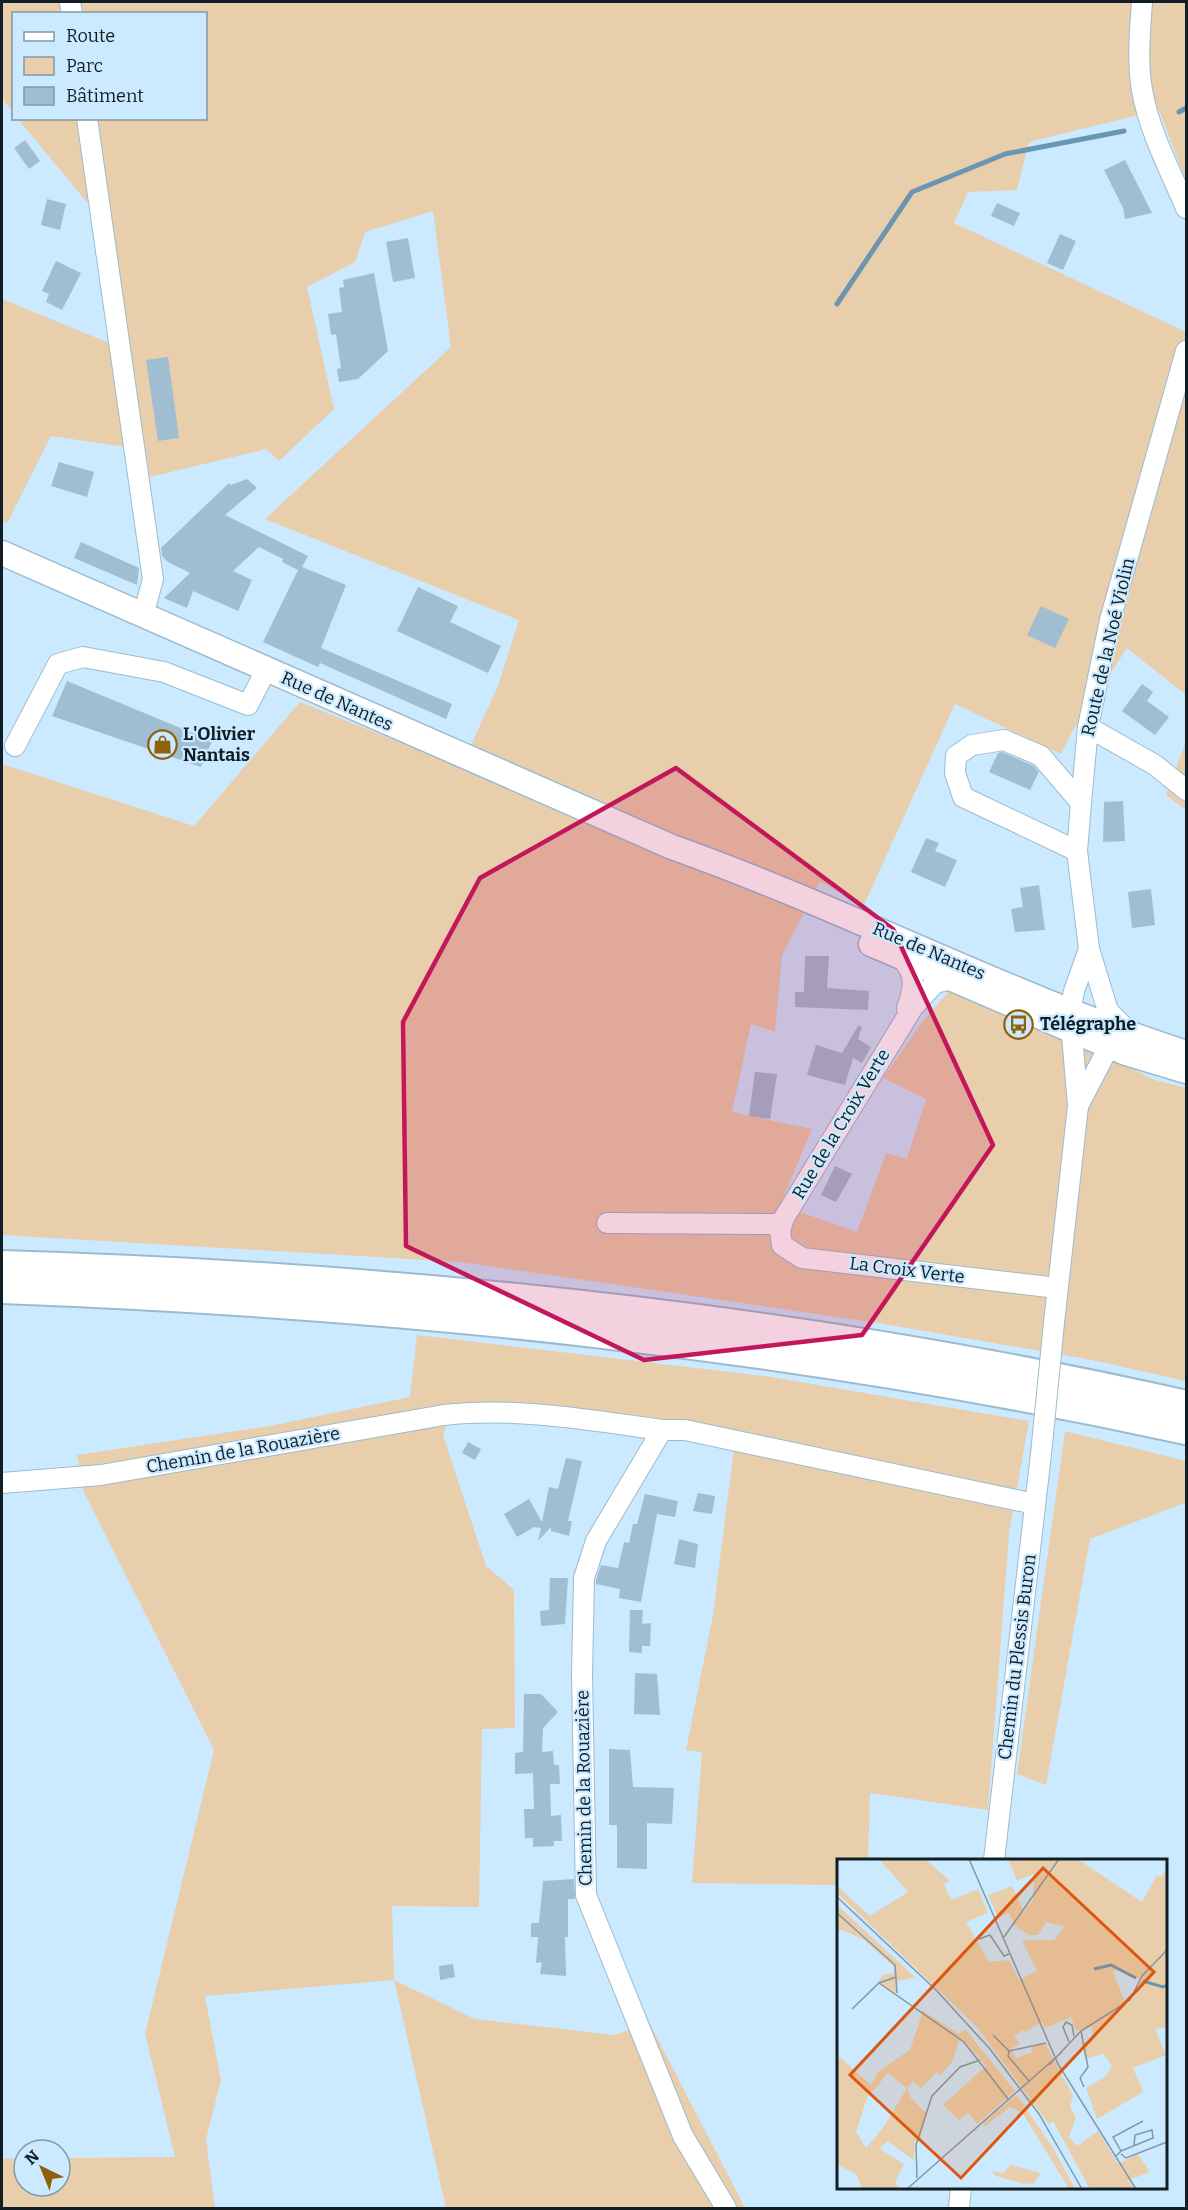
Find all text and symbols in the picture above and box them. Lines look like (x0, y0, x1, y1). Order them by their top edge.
legend (12, 12, 207, 120)
text: Route (66, 25, 115, 47)
text: Parc (66, 55, 103, 77)
text: Bâtiment (66, 85, 144, 107)
street label: Route de la Noé Violin (1077, 555, 1139, 738)
street label: Rue de Nantes (278, 667, 396, 735)
place label: L'Olivier Nantais (183, 723, 256, 766)
shop icon: L'Olivier Nantais (146, 728, 178, 760)
street label: Rue de Nantes (869, 917, 989, 985)
bus stop icon: Télégraphe (1003, 1008, 1035, 1040)
place label: Télégraphe (1040, 1013, 1136, 1035)
street label: Rue de la Croix Verte (787, 1045, 895, 1203)
street label: La Croix Verte (848, 1252, 966, 1288)
street label: Chemin de la Rouazière (144, 1422, 342, 1478)
street label: Chemin du Plessis Buron (993, 1552, 1041, 1761)
street label: Chemin de la Rouazière (571, 1690, 597, 1886)
inset map (837, 1859, 1167, 2189)
north arrow (12, 2138, 72, 2198)
text: N (21, 2146, 43, 2169)

